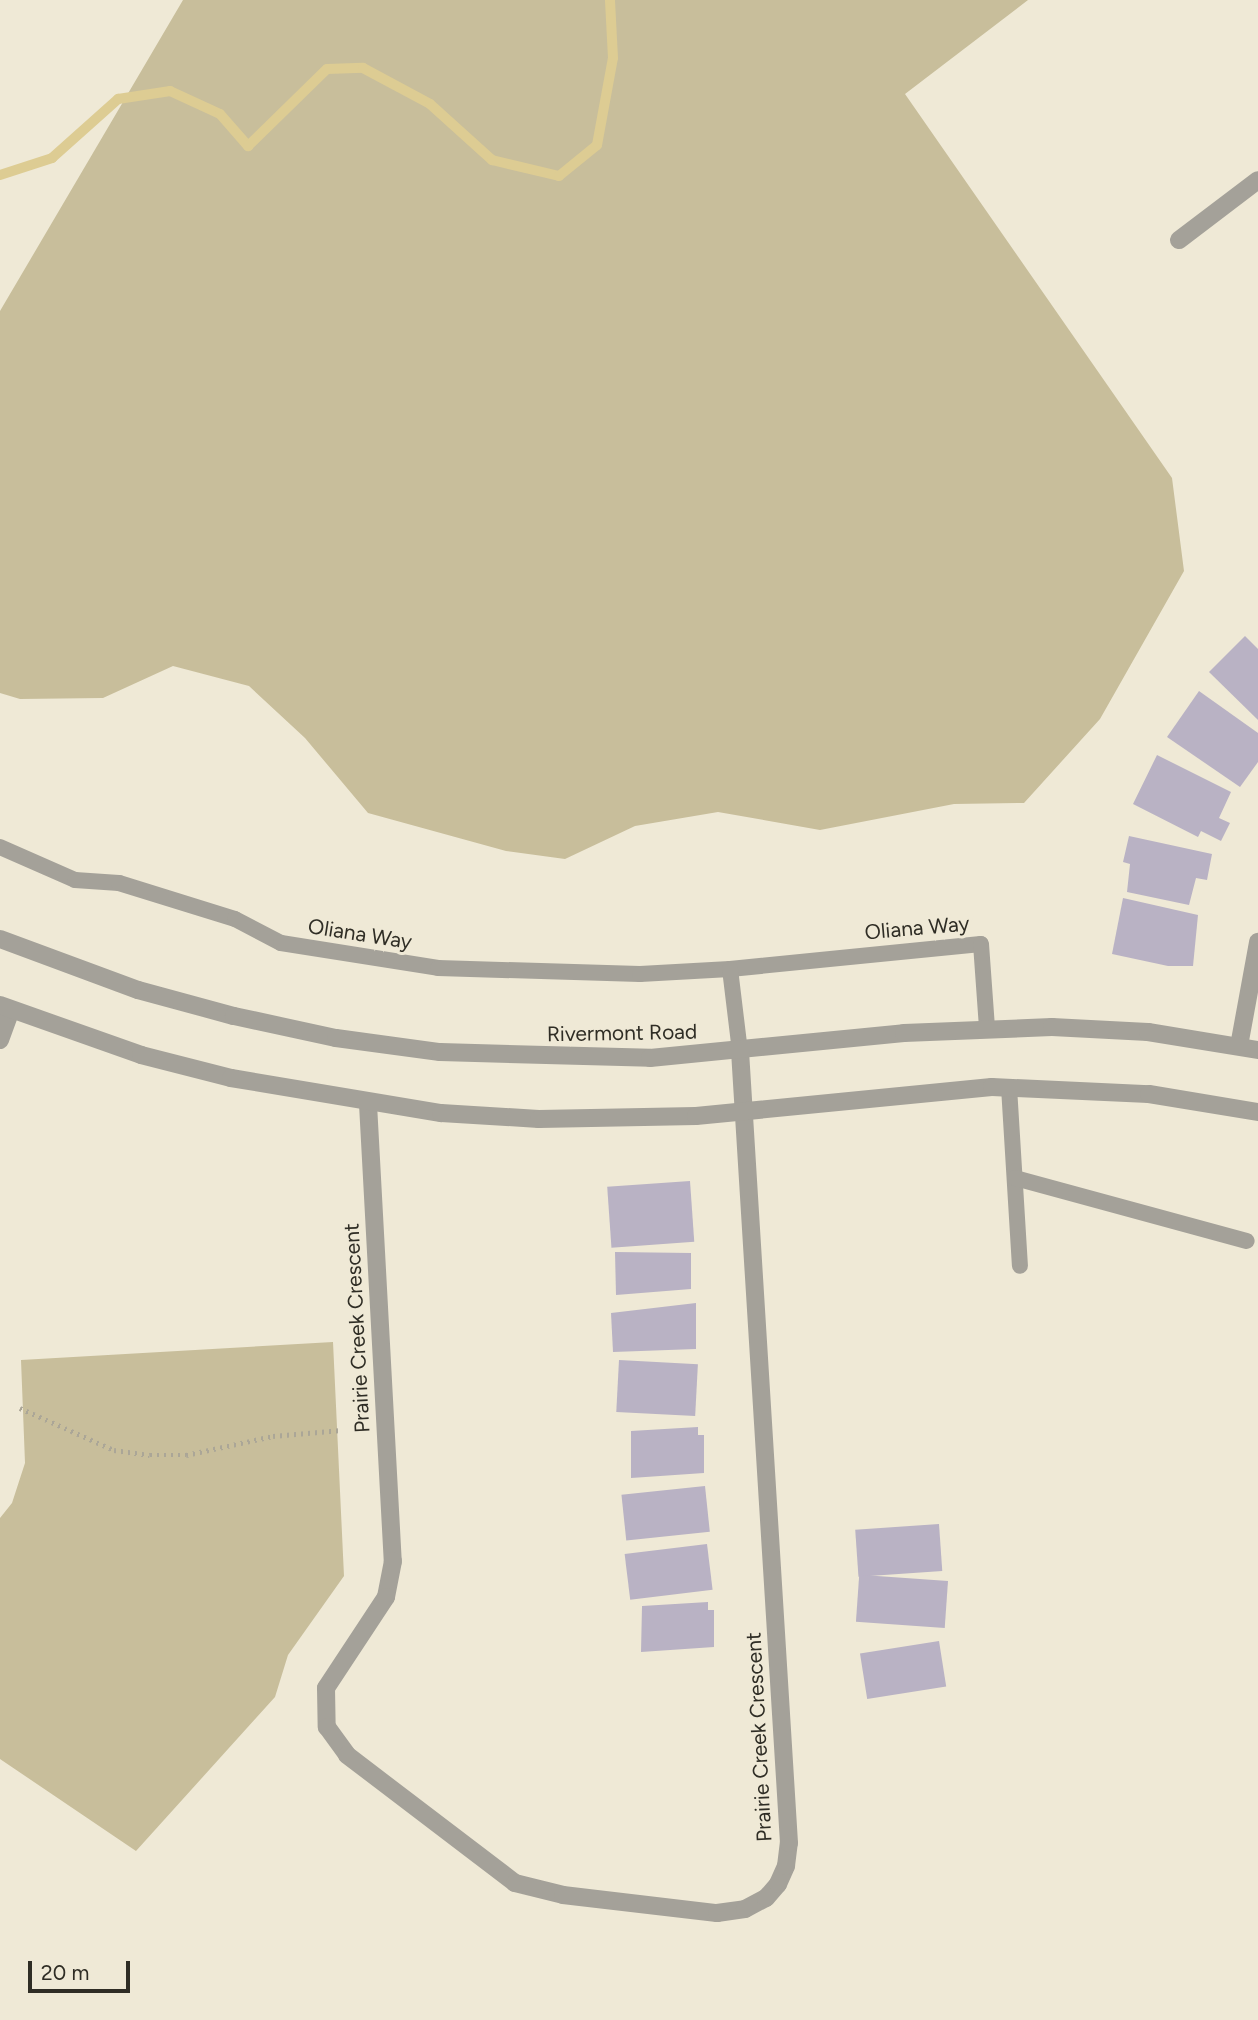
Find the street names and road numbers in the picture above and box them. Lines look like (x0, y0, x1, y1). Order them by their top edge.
street label: Oliana Way (864, 911, 970, 945)
street label: Oliana Way (306, 913, 414, 955)
street label: Rivermont Road (547, 1019, 697, 1047)
street label: Prairie Creek Crescent (339, 1223, 375, 1433)
street label: Prairie Creek Crescent (741, 1632, 777, 1842)

